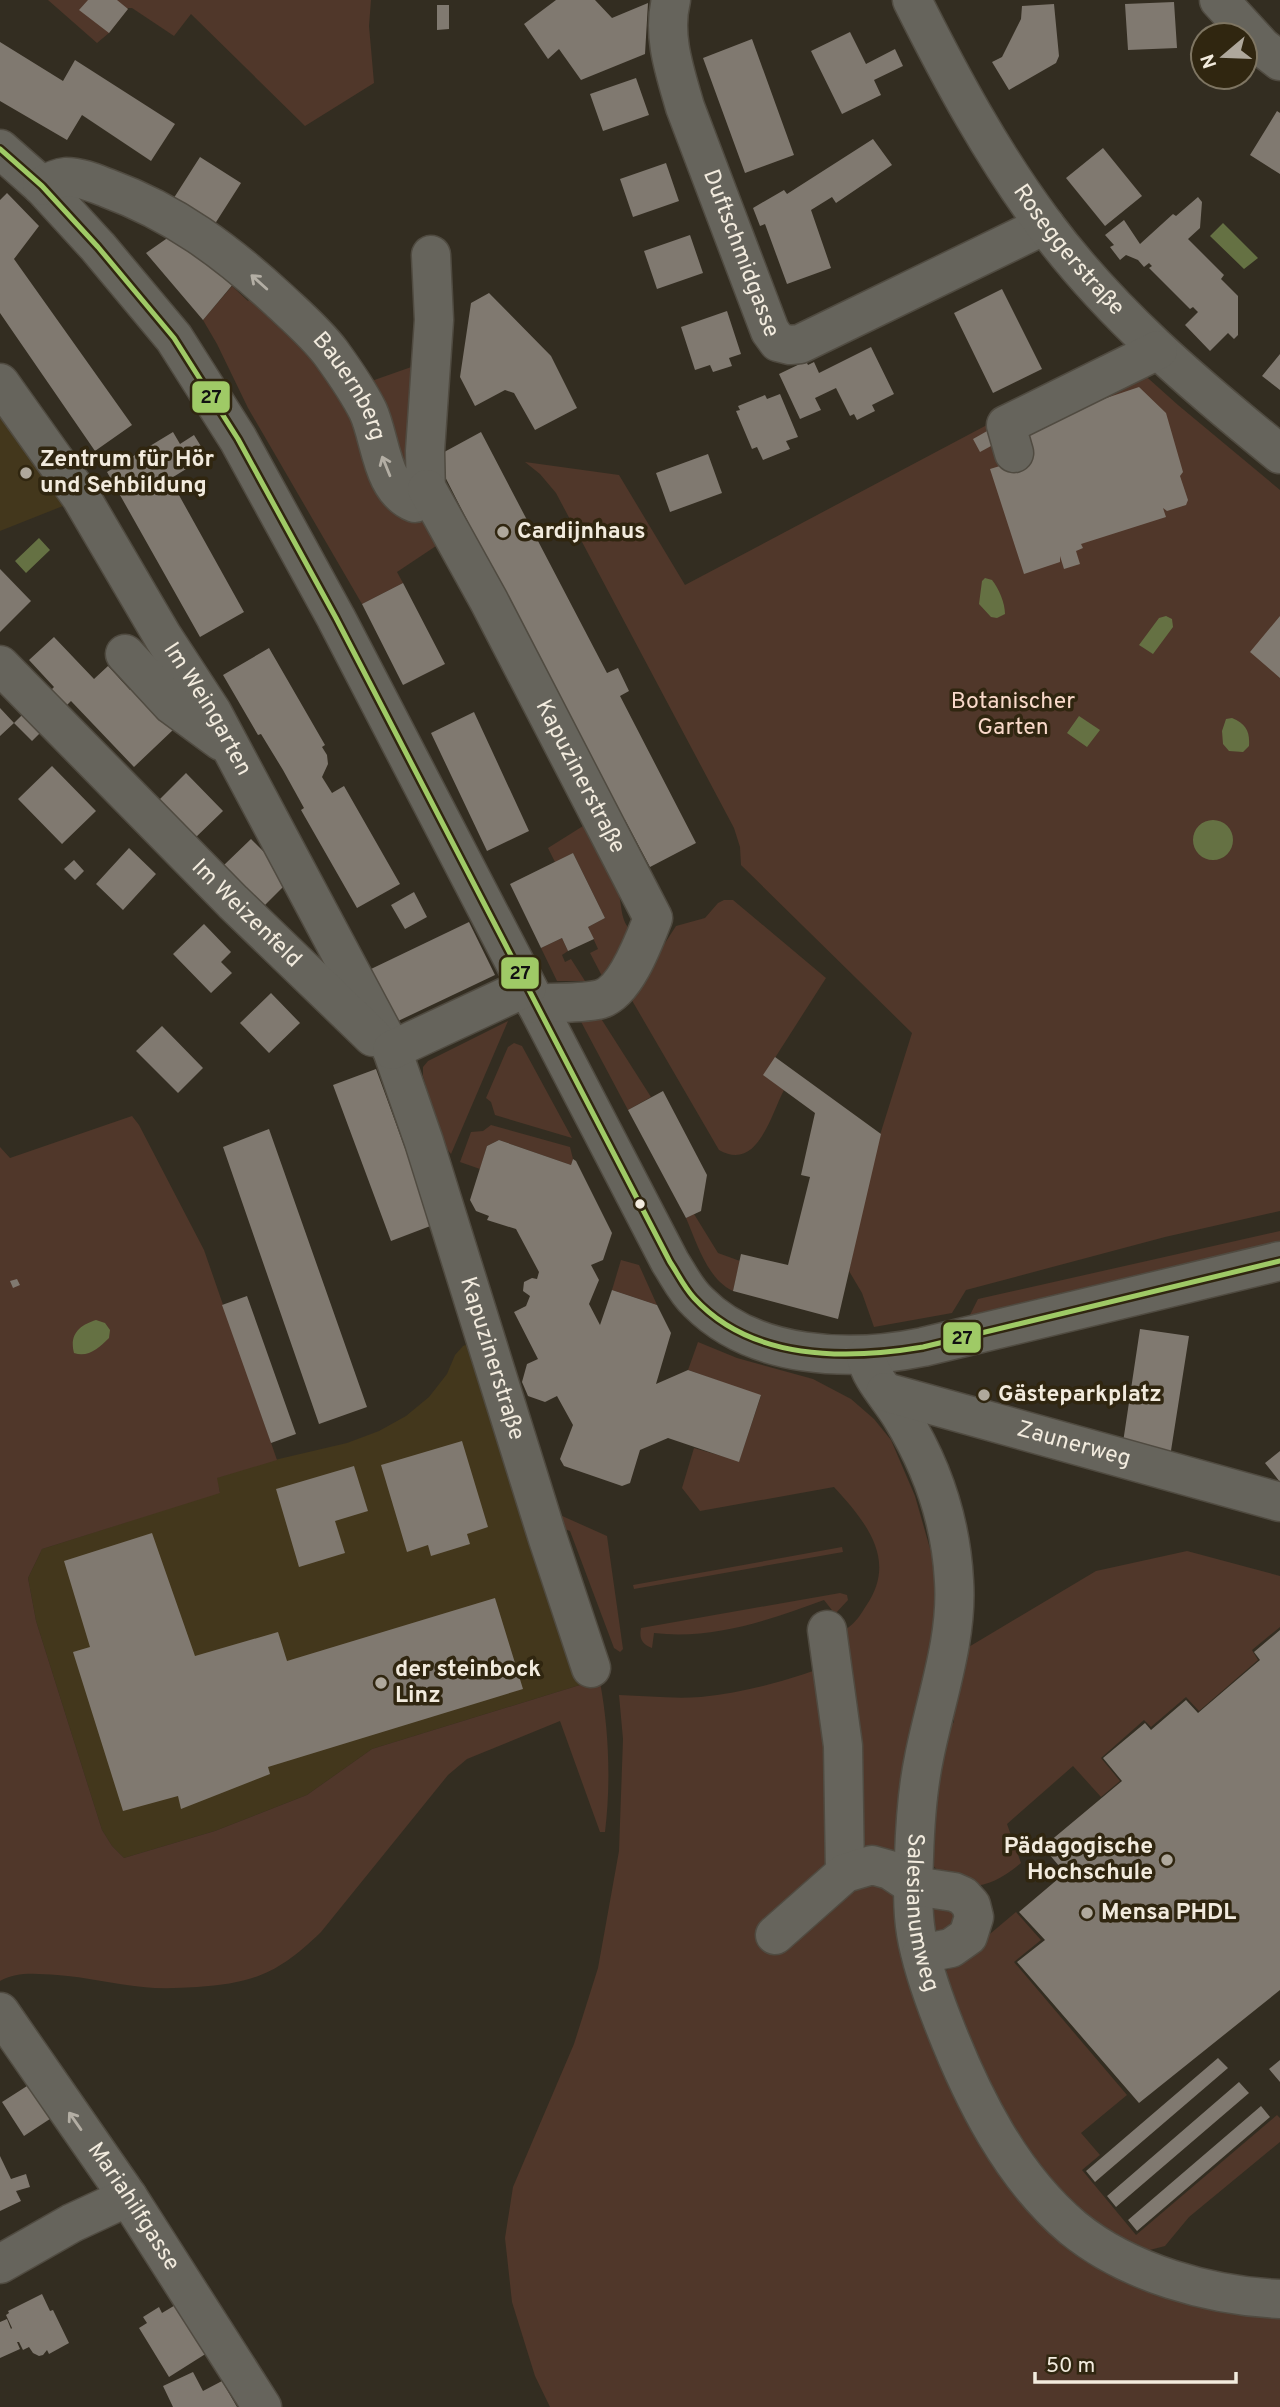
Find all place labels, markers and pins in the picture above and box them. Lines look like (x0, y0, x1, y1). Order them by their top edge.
place label: Zentrum für Hör und Sehbildung (40, 446, 215, 501)
marker: Zentrum für Hör und Sehbildung (18, 465, 34, 481)
place label: Cardijnhaus (517, 518, 646, 547)
marker: Cardijnhaus (495, 524, 511, 540)
unlabelled marker (633, 1197, 647, 1211)
place label: Gästeparkplatz (998, 1381, 1162, 1410)
marker: Gästeparkplatz (976, 1387, 992, 1403)
place label: der steinbock Linz (395, 1656, 541, 1711)
marker: der steinbock Linz (373, 1675, 389, 1691)
place label: Pädagogische Hochschule (1004, 1833, 1153, 1888)
marker: Pädagogische Hochschule (1159, 1852, 1175, 1868)
place label: Mensa PHDL (1101, 1899, 1236, 1928)
marker: Mensa PHDL (1079, 1905, 1095, 1921)

